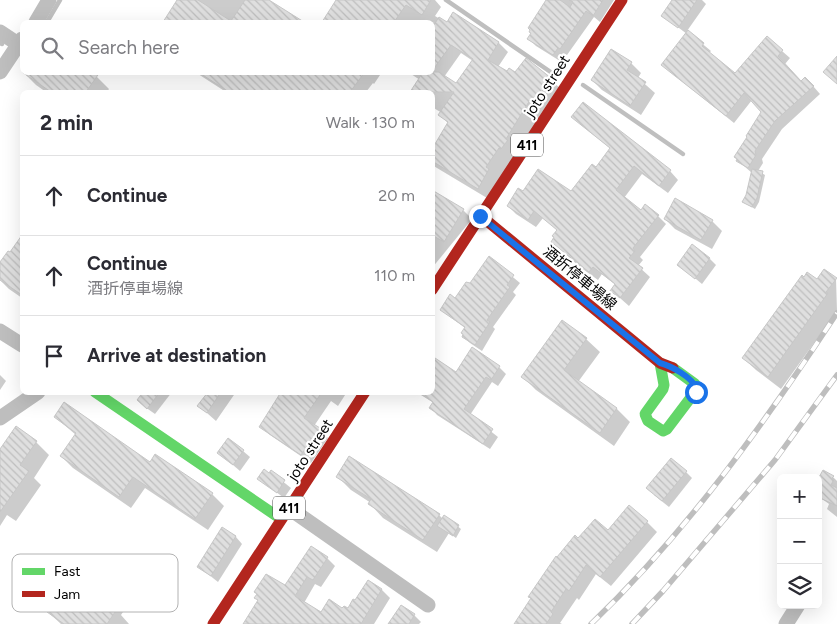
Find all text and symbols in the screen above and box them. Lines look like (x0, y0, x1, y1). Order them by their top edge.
search box (20, 20, 435, 75)
icon: search (38, 34, 66, 62)
text: Search here (78, 36, 180, 59)
street label: joto street (520, 51, 574, 121)
text: 2 min (40, 110, 93, 135)
text: Walk · 130 m (326, 113, 415, 132)
road number: 411 (511, 134, 543, 156)
icon: ahead (40, 182, 68, 210)
text: Continue (87, 184, 167, 207)
text: 20 m (378, 186, 415, 205)
route end (469, 205, 492, 228)
street label: 酒折停車場線 (540, 242, 620, 314)
text: Continue (87, 252, 167, 275)
icon: ahead (40, 262, 68, 290)
text: 110 m (374, 266, 415, 285)
text: 酒折停車場線 (87, 279, 183, 298)
icon: arrive (40, 342, 68, 370)
text: Arrive at destination (87, 344, 266, 367)
route start (685, 381, 708, 404)
street label: joto street (283, 415, 337, 485)
map controls (777, 474, 822, 609)
button: + (777, 474, 822, 519)
road number: 411 (273, 496, 305, 520)
button: − (777, 519, 822, 564)
legend (12, 554, 178, 612)
text: Fast (54, 563, 80, 580)
button: layers (777, 564, 822, 609)
text: Jam (54, 586, 80, 603)

